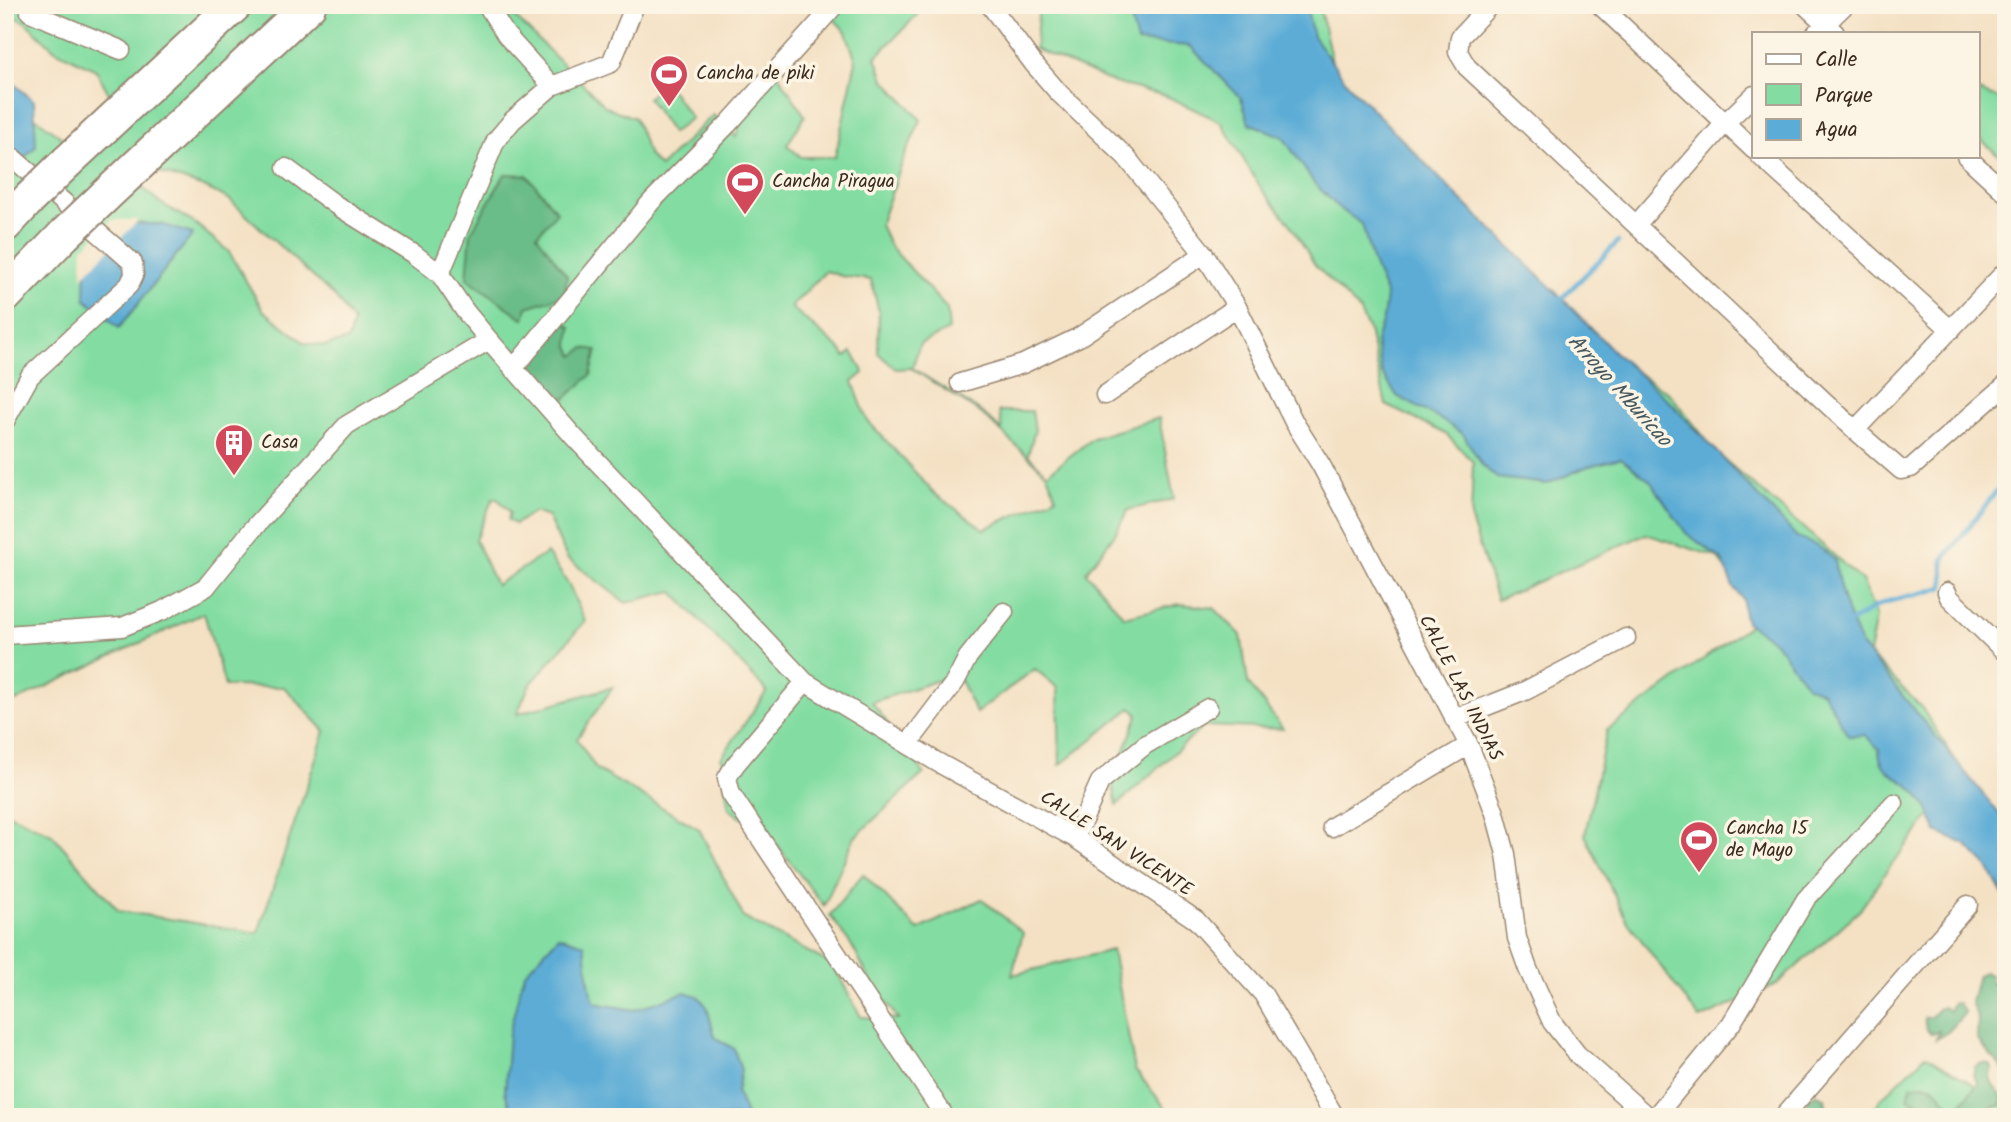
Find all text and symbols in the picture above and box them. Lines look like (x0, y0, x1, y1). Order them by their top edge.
legend (1752, 32, 1980, 158)
text: Calle (1815, 44, 1858, 77)
sports icon: Cancha de piki (648, 53, 690, 108)
place label: Cancha de piki (696, 59, 816, 89)
text: Parque (1815, 80, 1873, 113)
text: Agua (1815, 114, 1858, 147)
sports icon: Cancha Piragua (724, 161, 766, 216)
place label: Cancha Piragua (772, 167, 895, 197)
water label: Arroyo Mburicao (1559, 327, 1680, 456)
building icon: Casa (213, 422, 255, 477)
place label: Casa (261, 428, 298, 458)
street label: CALLE LAS INDIAS (1410, 610, 1510, 766)
street label: CALLE SAN VICENTE (1034, 783, 1199, 905)
place label: Cancha 15 de Mayo (1726, 814, 1810, 866)
sports icon: Cancha 15 de Mayo (1678, 819, 1720, 874)

